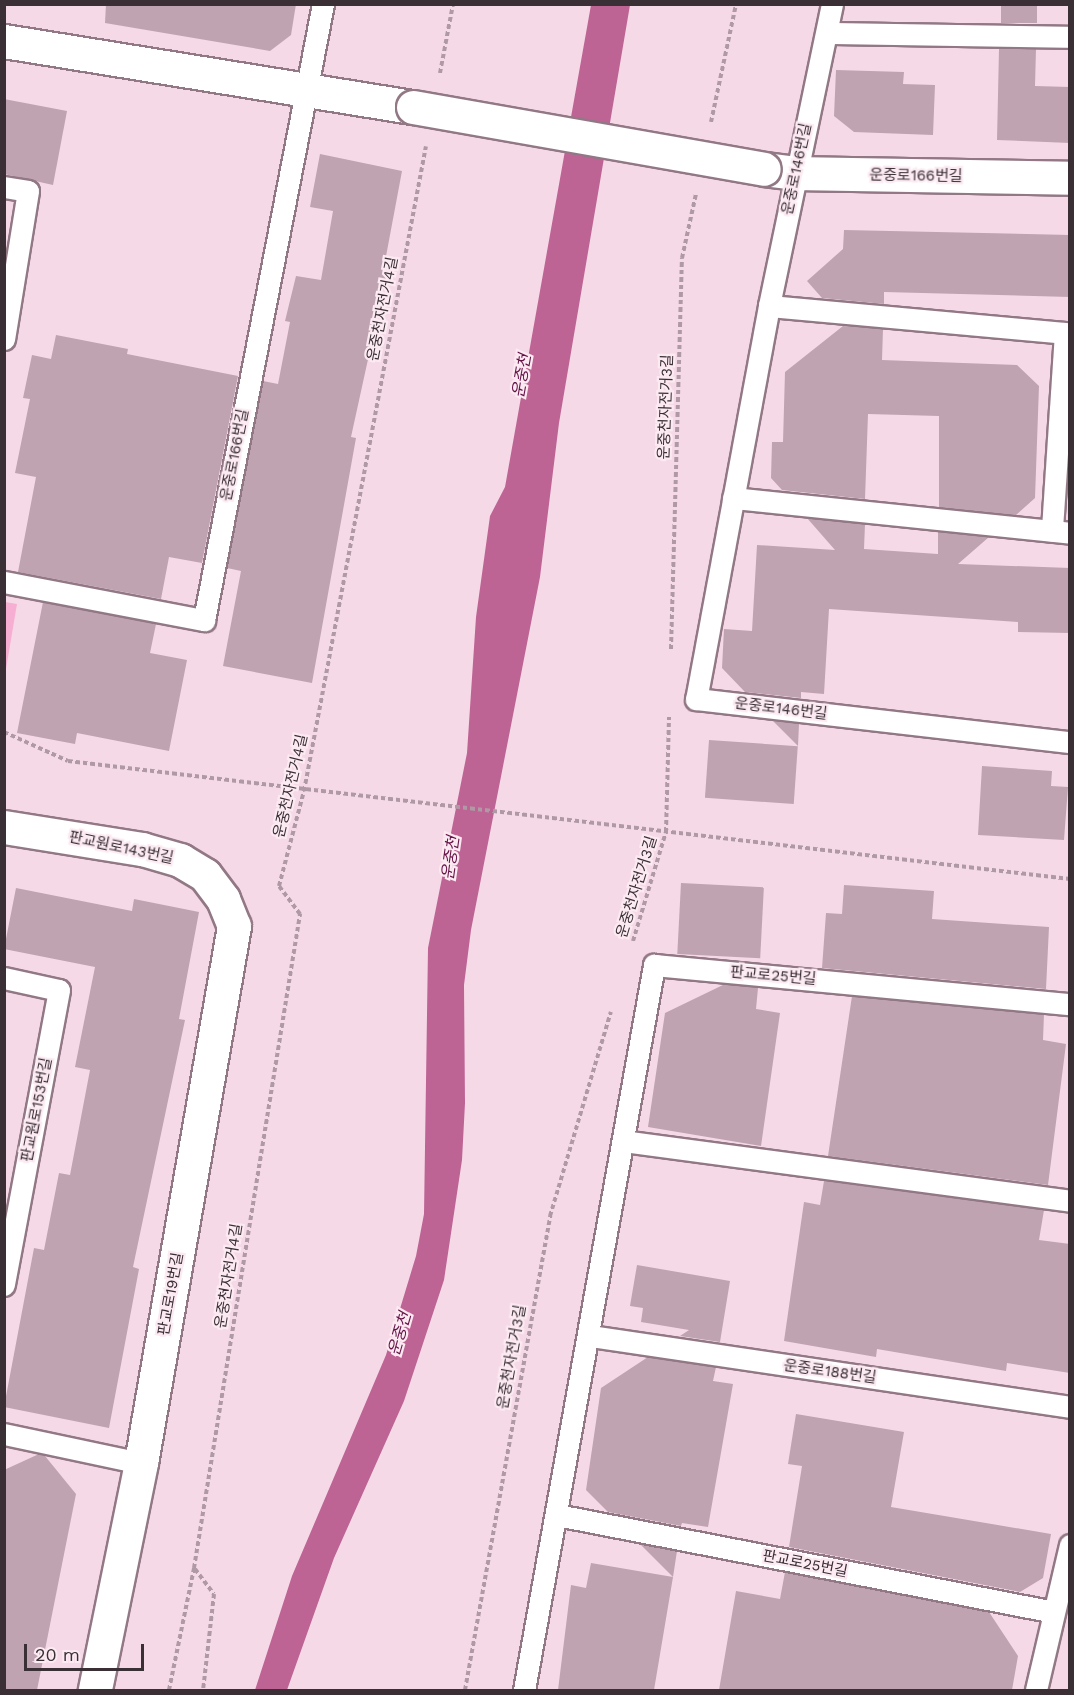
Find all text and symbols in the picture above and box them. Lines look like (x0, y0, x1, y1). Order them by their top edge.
street label: 운중로146번길 (779, 122, 815, 216)
street label: 운중로166번길 (869, 166, 963, 186)
street label: 운중천자전거4길 (364, 255, 402, 363)
water label: 운중천 (509, 353, 535, 399)
street label: 운중천자전거3길 (655, 354, 677, 460)
street label: 운중로166번길 (217, 408, 253, 502)
street label: 운중로146번길 (734, 694, 828, 724)
street label: 운중천자전거4길 (270, 732, 312, 840)
street label: 판교원로143번길 (67, 828, 175, 868)
street label: 운중천자전거3길 (613, 834, 661, 940)
water label: 운중천 (438, 835, 464, 881)
street label: 판교로25번길 (729, 963, 817, 989)
street label: 판교원로153번길 (18, 1056, 56, 1164)
street label: 운중천자전거4길 (212, 1222, 246, 1330)
street label: 판교로19번길 (155, 1251, 187, 1337)
street label: 운중천자전거3길 (494, 1304, 530, 1410)
water label: 운중천 (385, 1310, 415, 1358)
street label: 운중로188번길 (783, 1357, 877, 1387)
street label: 판교로25번길 (761, 1547, 849, 1581)
scale bar (27, 1632, 147, 1670)
text: 20 m (35, 1644, 80, 1665)

